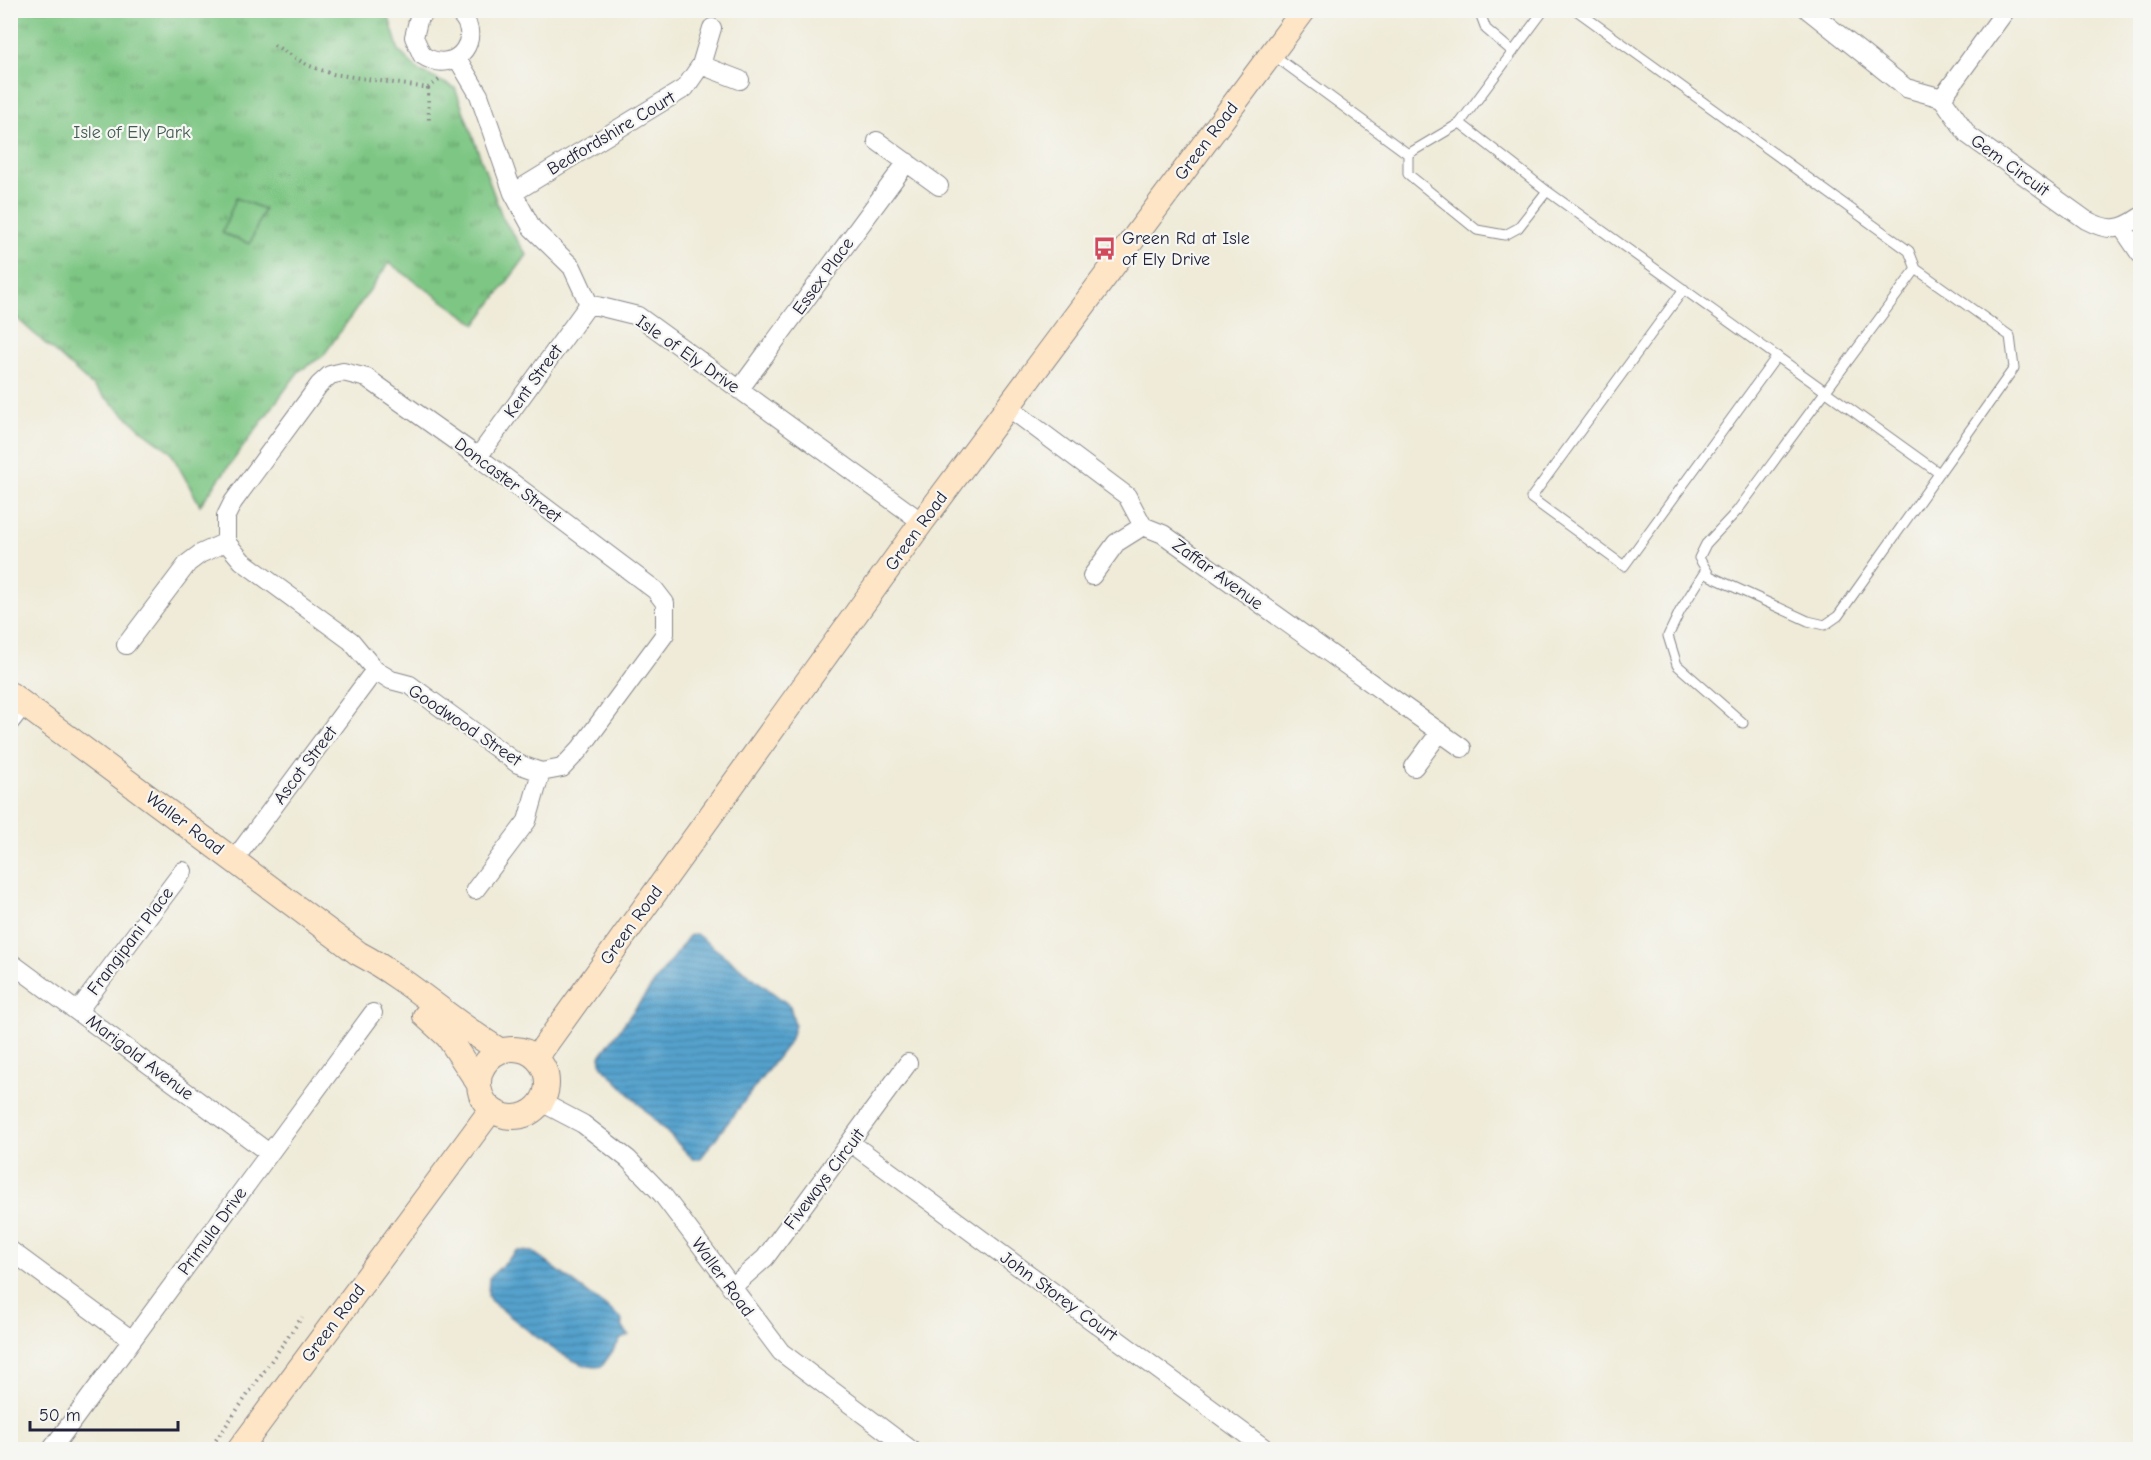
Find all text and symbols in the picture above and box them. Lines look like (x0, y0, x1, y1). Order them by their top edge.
street label: Bedfordshire Court (544, 87, 680, 180)
street label: Green Road (1170, 98, 1243, 185)
park label: Isle of Ely Park (73, 122, 191, 143)
street label: Gem Circuit (1966, 130, 2054, 201)
place label: Green Rd at Isle of Ely Drive (1122, 228, 1250, 270)
street label: Essex Place (788, 234, 858, 319)
bus stop icon: Green Rd at Isle of Ely Drive (1091, 235, 1117, 261)
street label: Isle of Ely Drive (632, 311, 744, 398)
street label: Kent Street (500, 340, 567, 422)
street label: Doncaster Street (450, 433, 566, 528)
street label: Green Road (881, 488, 952, 575)
street label: Zaffar Avenue (1168, 535, 1267, 614)
street label: Goodwood Street (404, 680, 526, 771)
street label: Ascot Street (269, 722, 342, 808)
street label: Waller Road (141, 787, 228, 860)
street label: Green Road (596, 882, 667, 969)
street label: Frangipani Place (83, 883, 178, 1000)
street label: Marigold Avenue (82, 1010, 198, 1105)
street label: Fiveways Circuit (780, 1124, 870, 1234)
street label: Primula Drive (174, 1183, 251, 1279)
street label: Waller Road (687, 1234, 758, 1321)
street label: John Storey Court (996, 1247, 1122, 1346)
street label: Green Road (297, 1280, 370, 1367)
scale bar (30, 1394, 178, 1432)
text: 50 m (39, 1405, 81, 1426)

